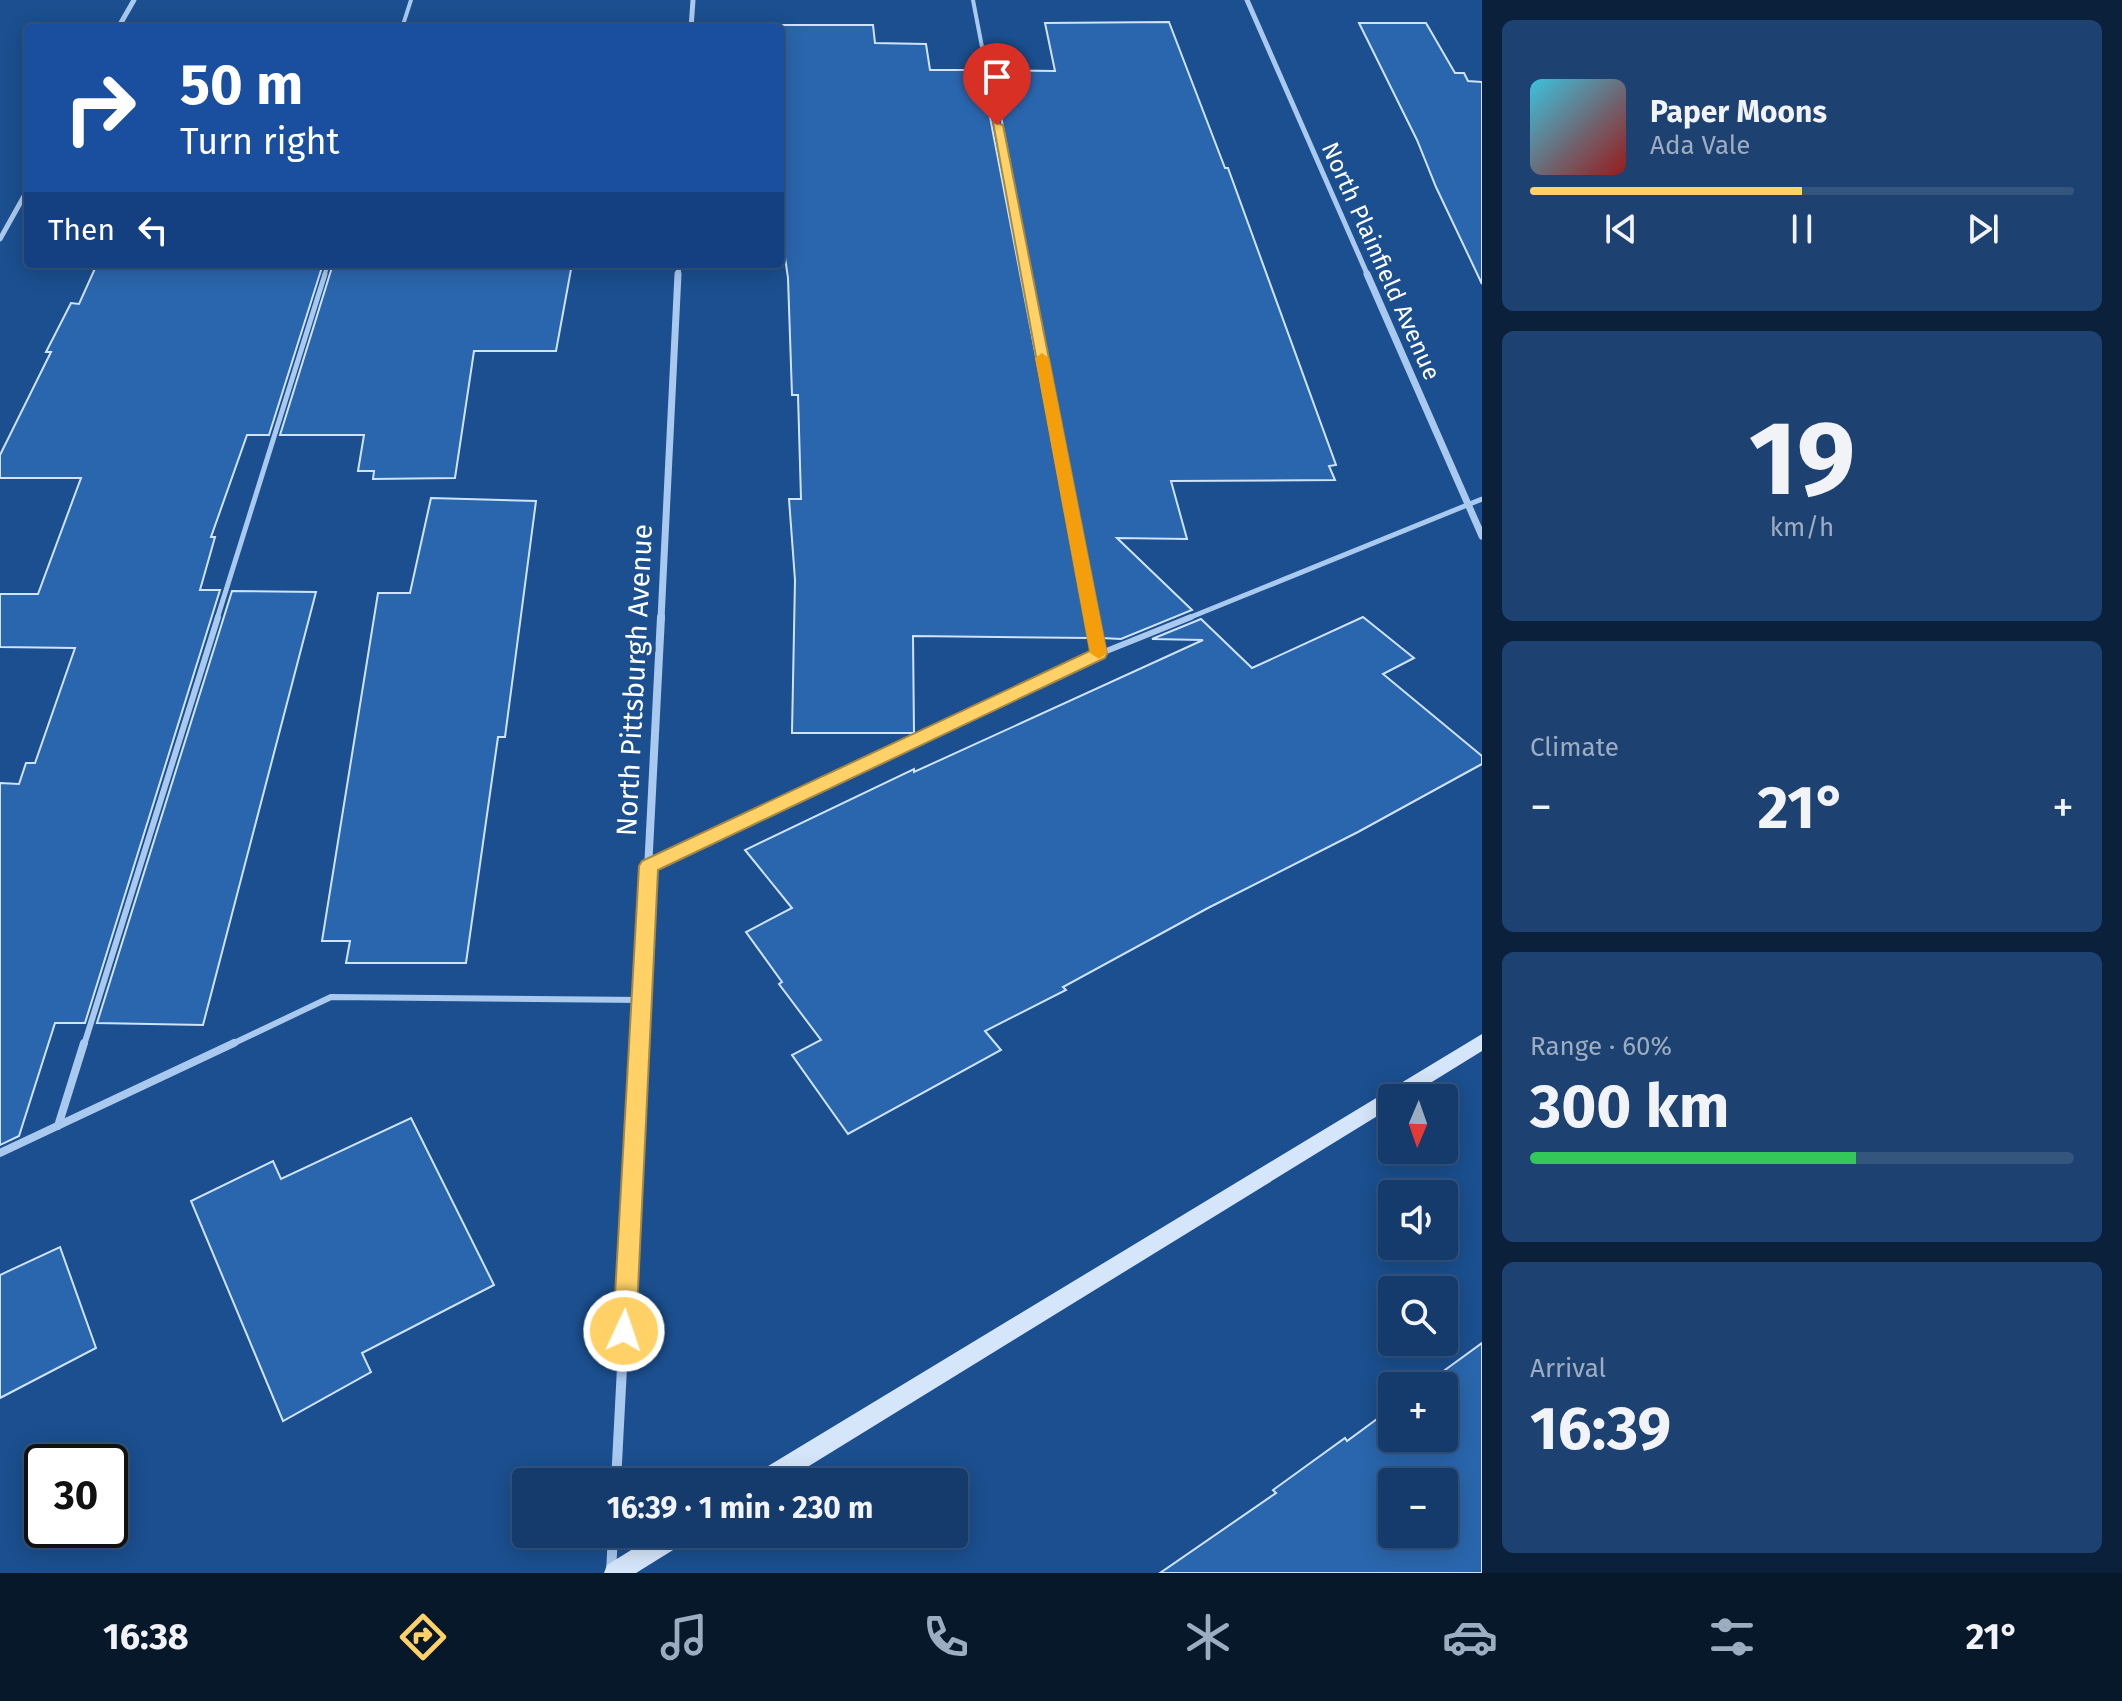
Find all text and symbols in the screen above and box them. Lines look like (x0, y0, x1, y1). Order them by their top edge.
pin (963, 43, 1031, 125)
text: 50 m (180, 52, 303, 119)
icon: arrive (975, 55, 1019, 99)
icon: right (48, 56, 152, 160)
text: Paper Moons (1650, 94, 1827, 130)
text: Turn right (180, 120, 340, 164)
text: Ada Vale (1650, 130, 1750, 161)
street label: North Plainfield Avenue (1316, 138, 1446, 384)
icon: previous (1599, 207, 1643, 251)
icon: pause (1780, 207, 1824, 251)
icon: next (1961, 207, 2005, 251)
icon: left (131, 208, 175, 252)
text: Then (48, 212, 115, 248)
text: 19 (1749, 397, 1855, 522)
text: km/h (1770, 512, 1834, 543)
street label: North Pittsburgh Avenue (610, 523, 659, 837)
text: Climate (1530, 732, 1619, 763)
text: 21° (1758, 772, 1846, 844)
text: − (1530, 781, 1552, 834)
text: + (2052, 781, 2074, 834)
text: Range · 60% (1530, 1031, 1672, 1062)
text: 300 km (1530, 1071, 1729, 1143)
north arrow (1378, 1084, 1458, 1164)
map controls (1378, 1084, 1458, 1548)
button: sound (1378, 1180, 1458, 1260)
button: search (1378, 1276, 1458, 1356)
position arrow (582, 1289, 666, 1373)
text: Arrival (1530, 1353, 1606, 1384)
button: + (1378, 1372, 1458, 1452)
text: 16:39 (1530, 1393, 1671, 1465)
speed limit sign: 30 (24, 1444, 128, 1548)
button: − (1378, 1468, 1458, 1548)
text: 16:39 · 1 min · 230 m (607, 1490, 873, 1526)
icon: directions (395, 1609, 451, 1665)
icon: music (656, 1609, 712, 1665)
icon: phone (918, 1609, 974, 1665)
icon: climate (1180, 1609, 1236, 1665)
icon: car (1442, 1609, 1498, 1665)
icon: filters (1704, 1609, 1760, 1665)
text: 16:38 (103, 1615, 189, 1659)
text: 21° (1966, 1615, 2019, 1659)

